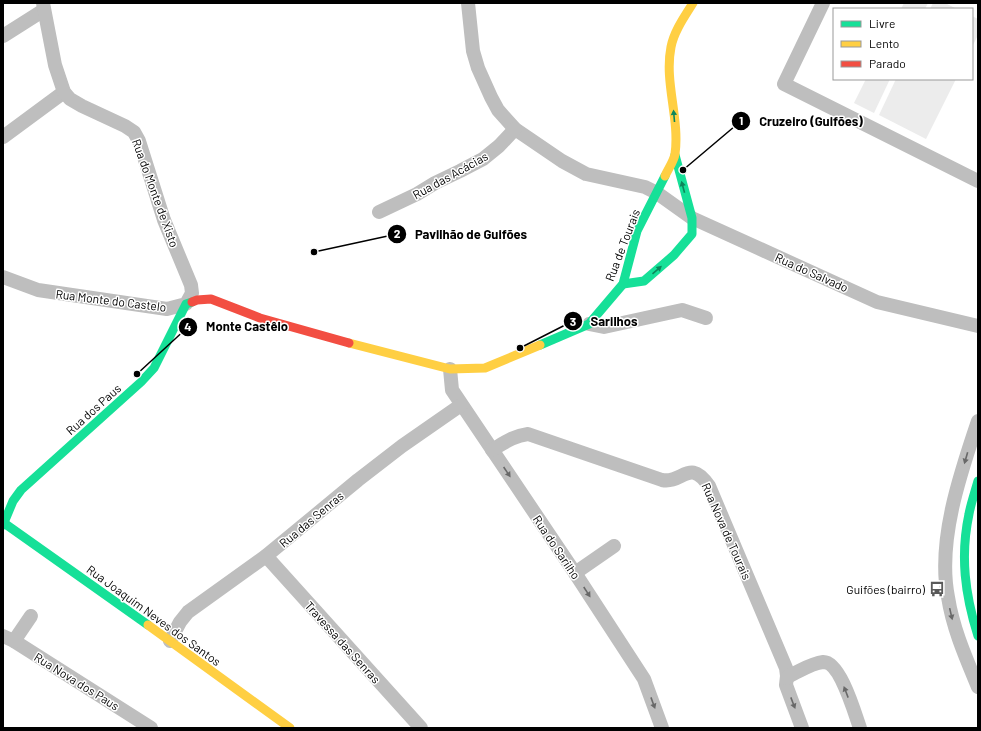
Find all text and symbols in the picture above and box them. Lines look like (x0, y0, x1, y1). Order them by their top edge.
legend (833, 8, 973, 80)
text: Livre (869, 16, 895, 30)
text: Lento (869, 36, 899, 50)
text: Parado (869, 56, 906, 70)
callout: Cruzeiro (Guifões) (731, 109, 871, 134)
one-way arrow (671, 110, 678, 122)
text: 1 (739, 113, 743, 127)
text: Cruzeiro (Guifões) (759, 113, 863, 129)
street label: Rua do Monte de Xisto (130, 137, 182, 249)
street label: Rua das Acácias (410, 148, 490, 201)
one-way arrow (680, 180, 686, 192)
street label: Rua de Tourais (602, 207, 642, 283)
callout: Pavilhão de Guifões (387, 222, 535, 247)
text: 2 (394, 226, 401, 240)
text: Pavilhão de Guifões (415, 226, 528, 242)
street label: Rua do Salvado (773, 250, 851, 294)
one-way arrow (652, 265, 663, 274)
street label: Rua Monte do Castelo (55, 286, 167, 314)
callout: Sarilhos (563, 309, 646, 334)
text: Sarilhos (591, 313, 638, 329)
callout: Monte Castêlo (178, 314, 296, 339)
text: 3 (570, 314, 576, 328)
text: Monte Castêlo (206, 318, 288, 334)
text: 4 (184, 319, 192, 333)
street label: Rua dos Paus (63, 381, 123, 437)
one-way arrow (963, 453, 969, 465)
one-way arrow (503, 467, 511, 477)
street label: Rua Nova de Tourais (699, 480, 755, 582)
street label: Rua das Senras (276, 488, 346, 550)
street label: Rua do Sarilho (530, 512, 584, 582)
street label: Rua Joaquim Neves dos Santos (84, 562, 224, 668)
bus stop icon: Guifões (bairro) (928, 580, 946, 598)
place label: Guifões (bairro) (846, 582, 926, 596)
one-way arrow (583, 586, 591, 597)
street label: Travessa das Senras (303, 598, 384, 686)
one-way arrow (949, 607, 955, 620)
street label: Rua Nova dos Paus (32, 649, 122, 713)
one-way arrow (843, 685, 849, 697)
one-way arrow (650, 698, 656, 710)
one-way arrow (790, 698, 796, 710)

